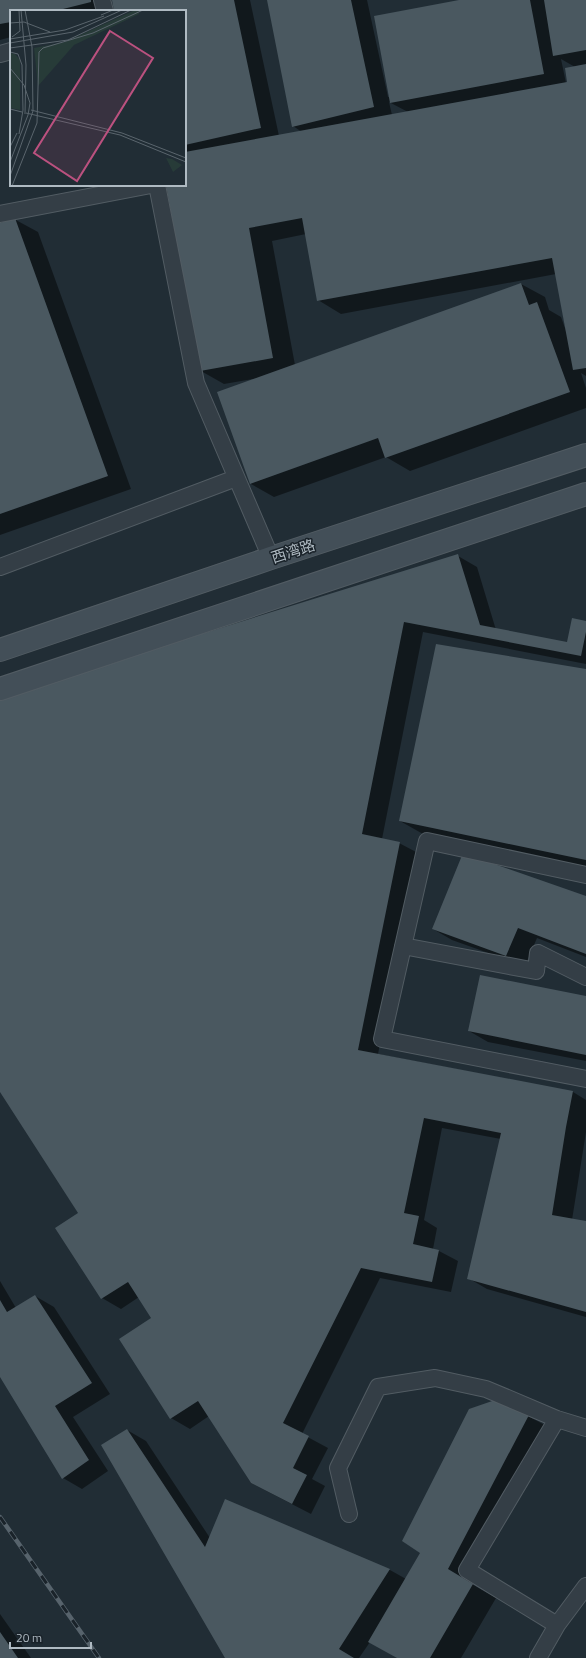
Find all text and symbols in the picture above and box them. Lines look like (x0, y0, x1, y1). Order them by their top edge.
inset map (10, 10, 186, 186)
street label: 西湾路 (268, 533, 318, 569)
scale bar (10, 1624, 91, 1650)
text: 20 m (16, 1628, 42, 1647)

